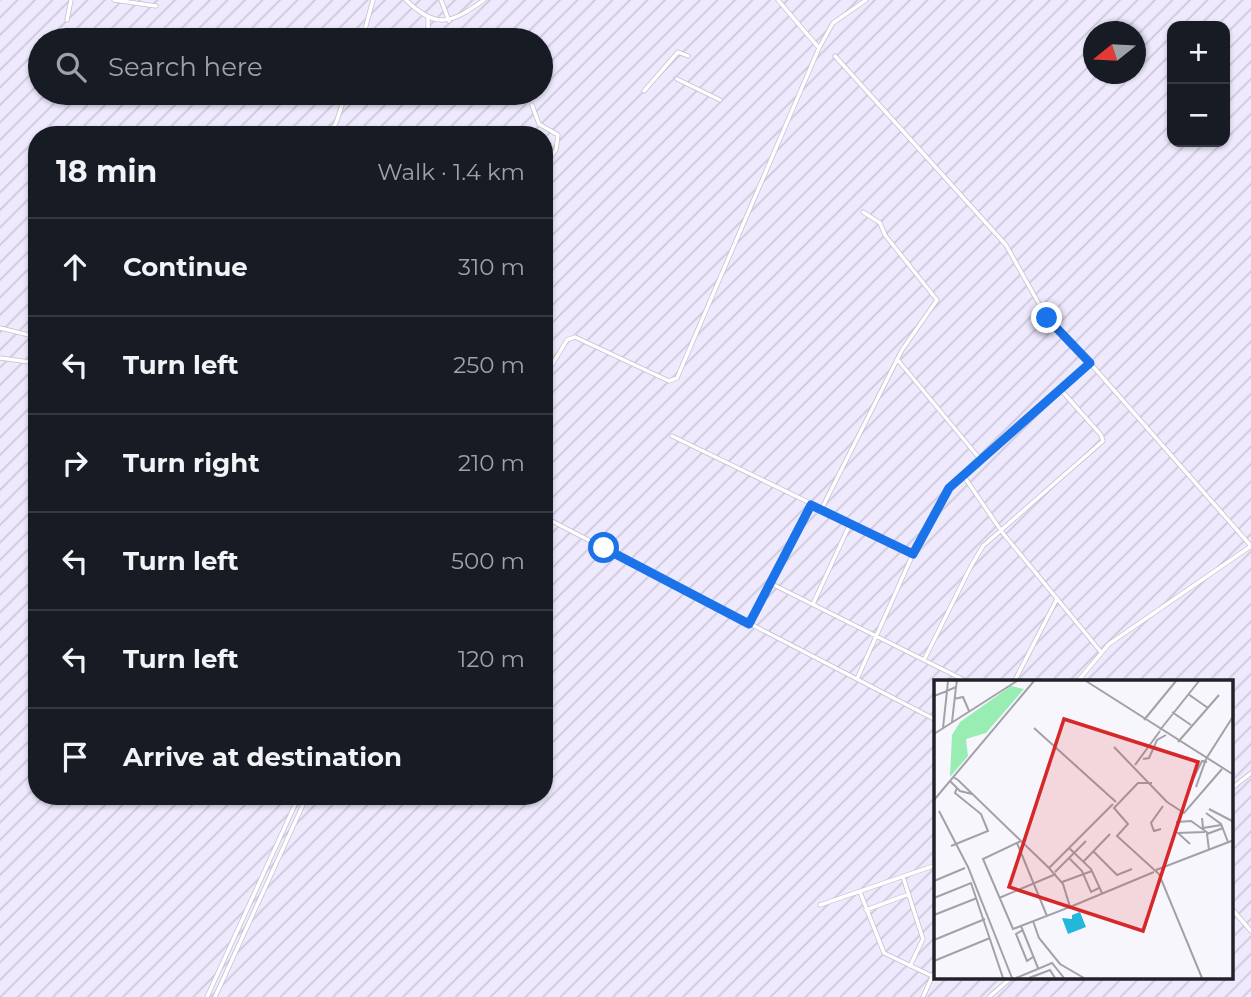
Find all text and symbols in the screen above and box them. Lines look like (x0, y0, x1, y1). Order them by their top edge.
north arrow (1083, 21, 1146, 84)
map controls (1167, 21, 1230, 147)
button: + (1167, 21, 1230, 84)
search box (28, 28, 553, 105)
icon: search (52, 48, 90, 86)
text: Search here (108, 51, 263, 83)
button: − (1167, 84, 1230, 147)
text: 18 min (56, 153, 157, 190)
text: Walk · 1.4 km (377, 158, 525, 186)
icon: ahead (56, 248, 94, 286)
text: Continue (123, 251, 248, 283)
text: 310 m (458, 253, 525, 281)
route end (1031, 302, 1062, 333)
icon: left (56, 346, 94, 384)
text: Turn left (123, 349, 239, 381)
text: 250 m (453, 351, 525, 379)
icon: right (56, 444, 94, 482)
text: Turn right (123, 447, 259, 479)
text: 210 m (458, 449, 525, 477)
route start (588, 532, 619, 563)
icon: left (56, 542, 94, 580)
text: Turn left (123, 545, 239, 577)
text: 500 m (451, 547, 525, 575)
icon: left (56, 640, 94, 678)
text: Turn left (123, 643, 239, 675)
text: 120 m (458, 645, 525, 673)
inset map (934, 680, 1234, 979)
icon: arrive (56, 738, 94, 776)
text: Arrive at destination (123, 741, 402, 773)

